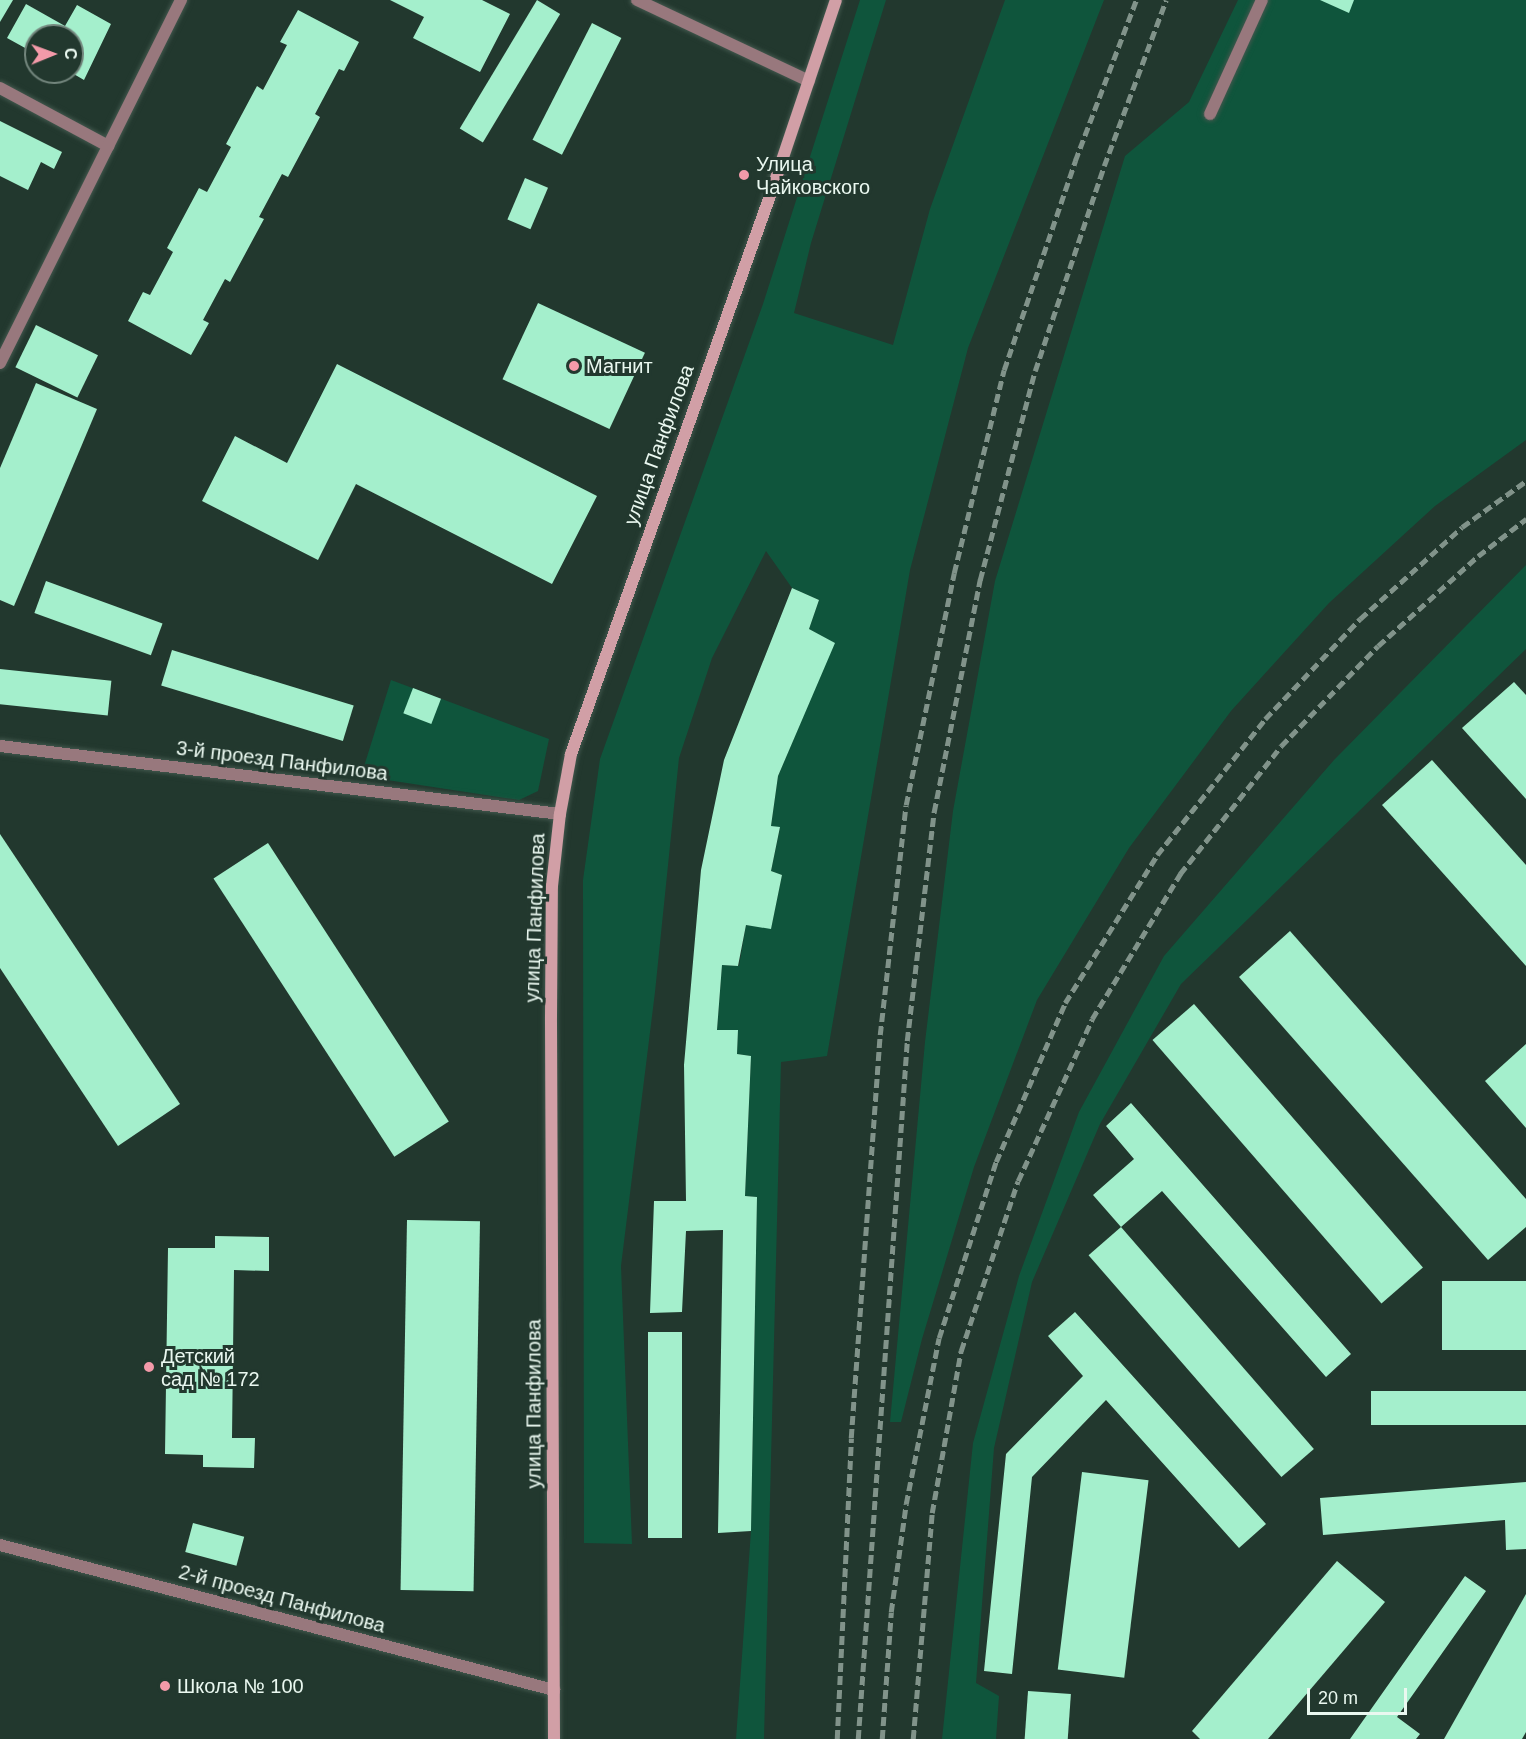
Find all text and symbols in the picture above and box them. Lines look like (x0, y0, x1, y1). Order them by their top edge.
north arrow (24, 24, 84, 84)
text: С (62, 48, 79, 60)
place label: Улица Чайковского (756, 152, 870, 199)
marker: Улица Чайковского (737, 168, 751, 182)
place label: Магнит (586, 354, 653, 378)
marker: Магнит (567, 359, 581, 373)
street label: улица Панфилова (619, 361, 699, 529)
street label: 3-й проезд Панфилова (175, 736, 389, 786)
street label: улица Панфилова (520, 833, 550, 1003)
street label: улица Панфилова (522, 1319, 546, 1489)
place label: Детский сад № 172 (161, 1344, 260, 1391)
marker: Детский сад № 172 (142, 1360, 156, 1374)
street label: 2-й проезд Панфилова (176, 1560, 388, 1638)
place label: Школа № 100 (177, 1674, 304, 1698)
scale bar (1310, 1676, 1410, 1714)
marker: Школа № 100 (158, 1679, 172, 1693)
text: 20 m (1318, 1688, 1358, 1708)

